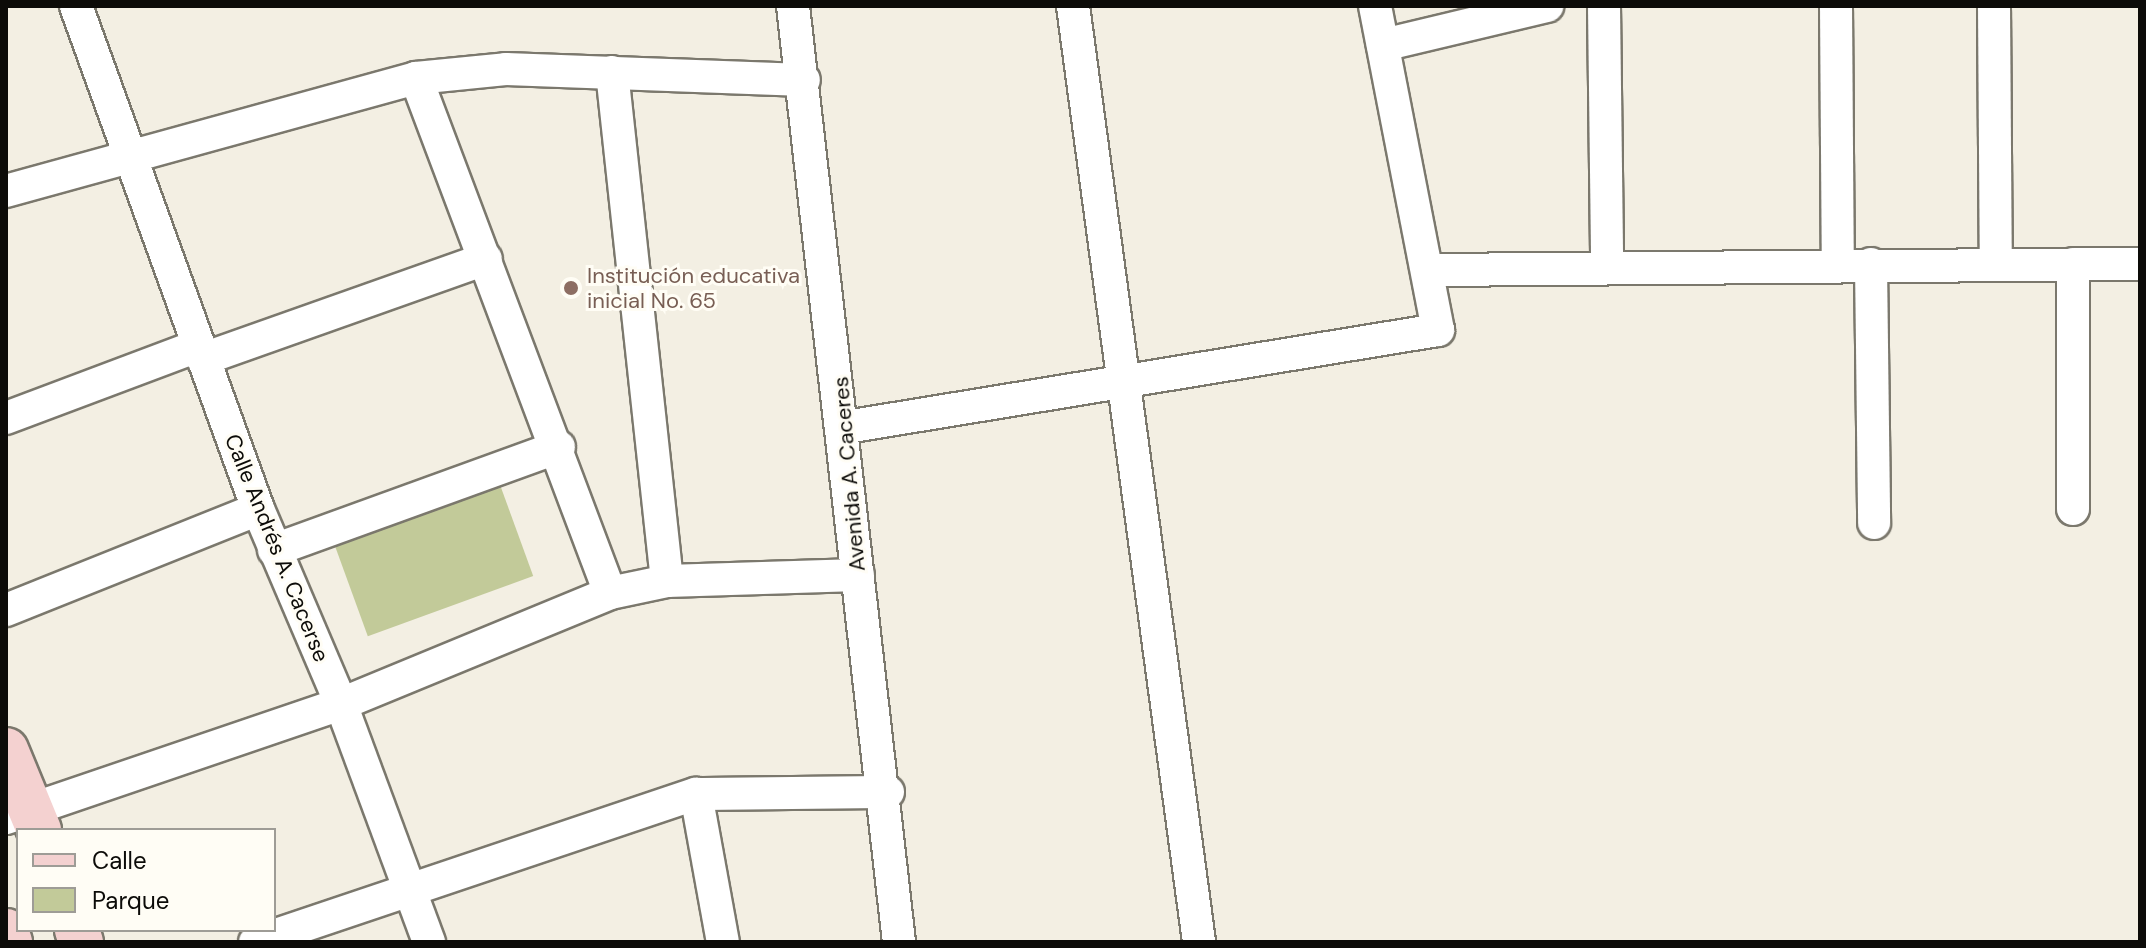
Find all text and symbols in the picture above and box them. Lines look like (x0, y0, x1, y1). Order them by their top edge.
place label: Institución educativa inicial No. 65 (587, 262, 800, 314)
marker: Institución educativa inicial No. 65 (562, 279, 580, 297)
street label: Avenida A. Caceres (827, 375, 871, 573)
street label: Calle Andrés A. Cacerse (219, 430, 335, 666)
legend (16, 828, 276, 932)
text: Calle (92, 845, 147, 876)
text: Parque (92, 885, 169, 916)

